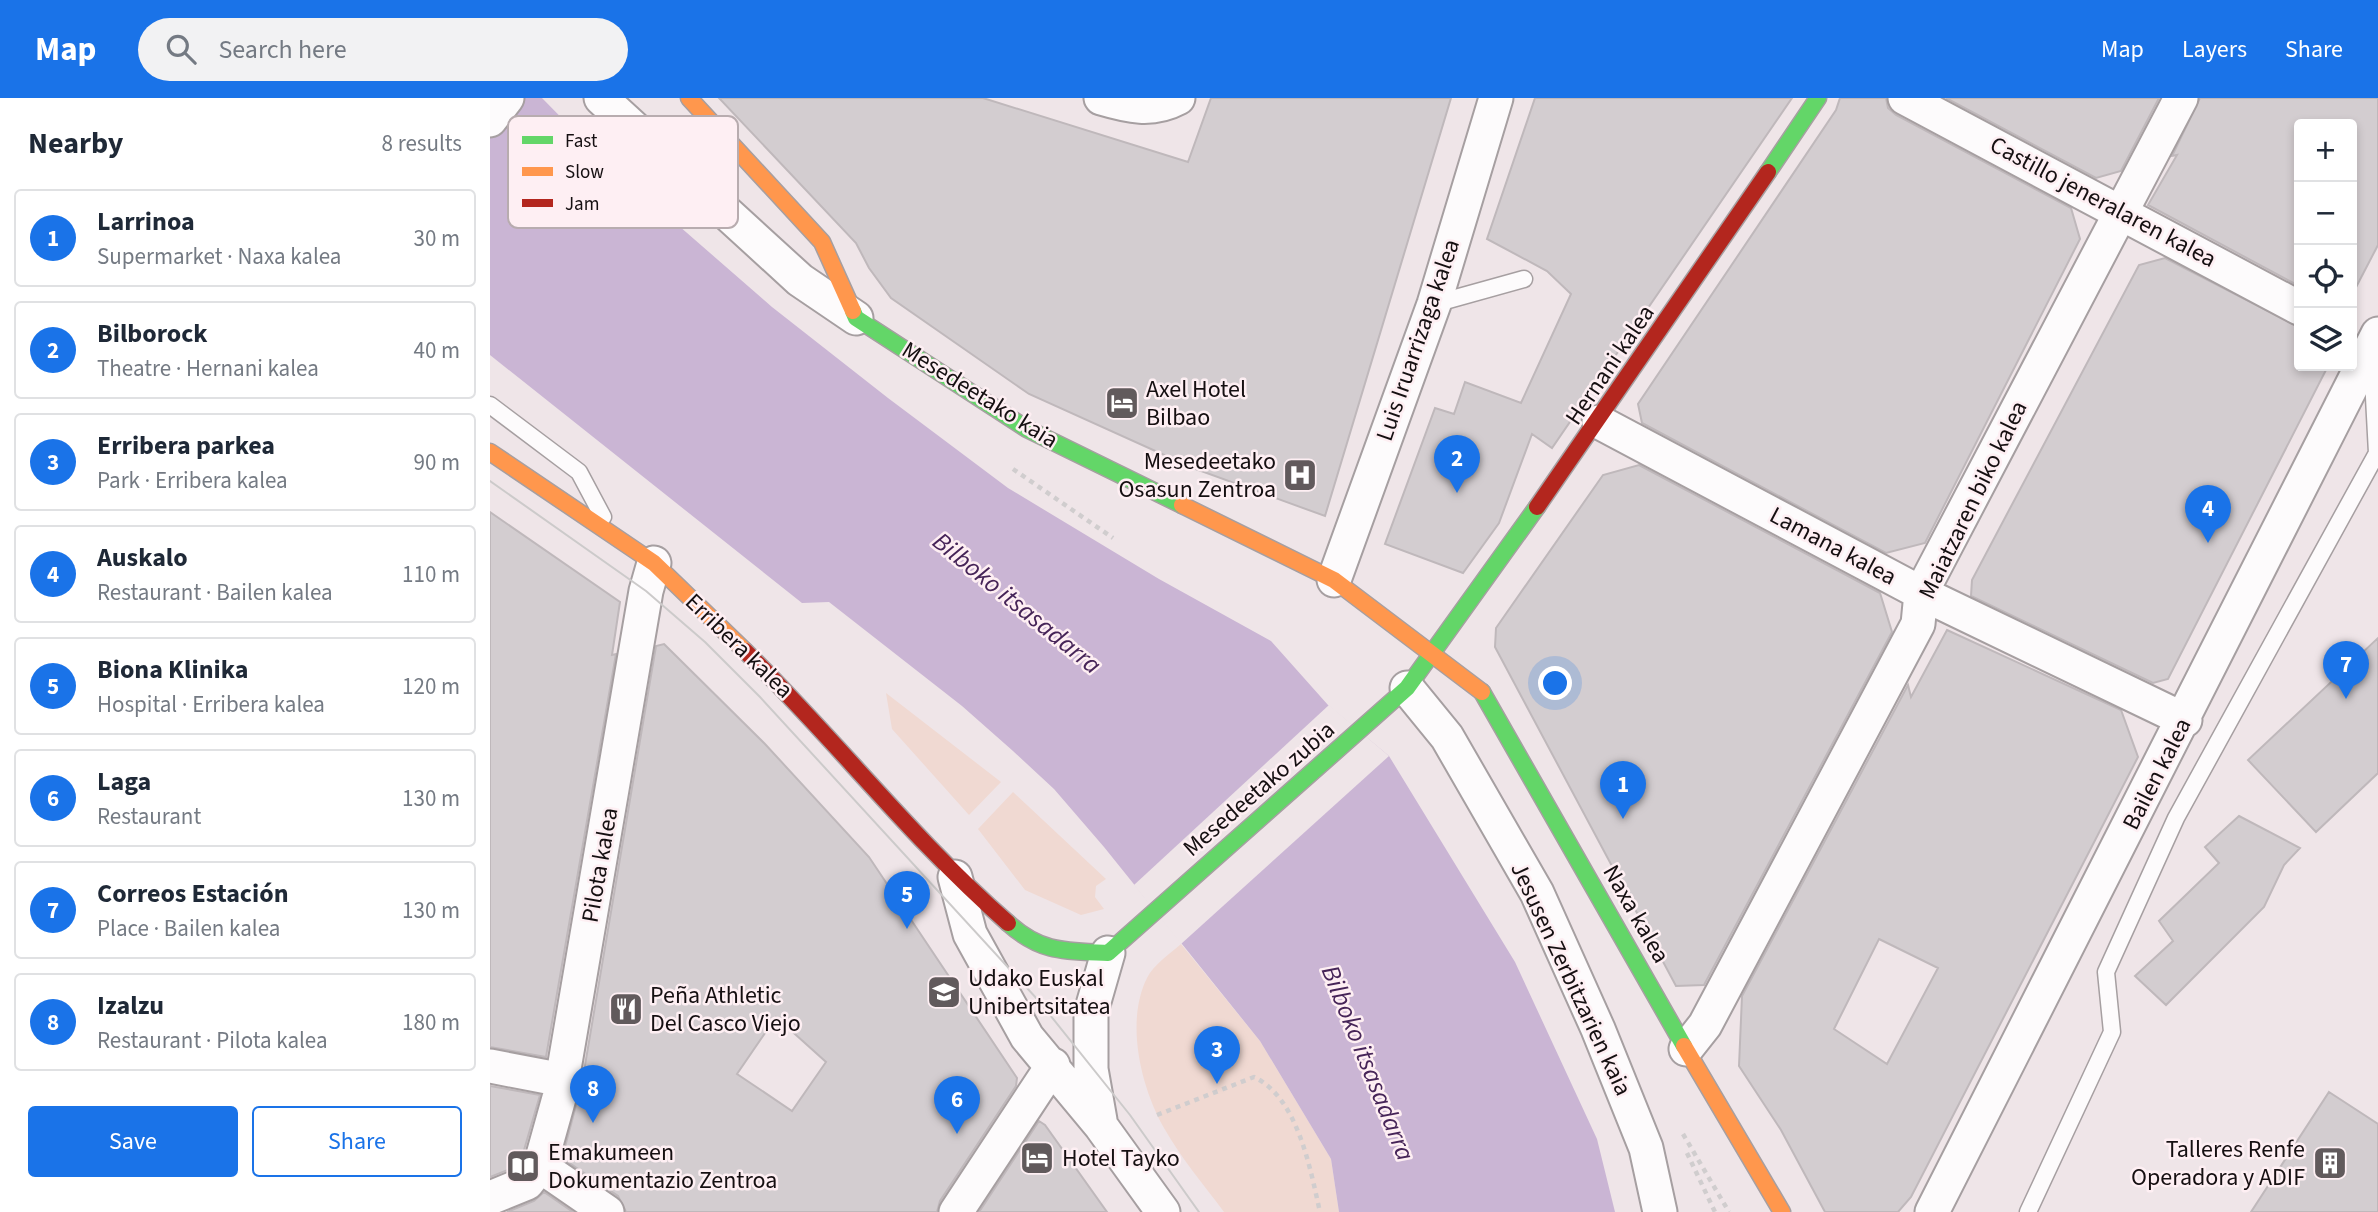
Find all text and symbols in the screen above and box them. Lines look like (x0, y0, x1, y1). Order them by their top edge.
search box (138, 18, 628, 81)
text: Map (35, 26, 96, 73)
icon: search (162, 30, 200, 68)
text: Search here (218, 31, 347, 68)
text: Map (2101, 32, 2144, 67)
text: Layers (2182, 32, 2247, 67)
text: Share (2285, 32, 2343, 67)
legend (508, 116, 738, 228)
map controls (2294, 119, 2357, 371)
button: + (2294, 119, 2357, 182)
text: Nearby (28, 122, 123, 165)
text: 8 results (382, 127, 462, 160)
street label: Castillo jeneralaren kalea (1984, 127, 2222, 277)
text: Fast (565, 128, 598, 155)
text: Slow (565, 159, 604, 186)
button: − (2294, 182, 2357, 245)
text: Jam (565, 191, 599, 218)
text: Larrinoa (97, 203, 195, 240)
text: 1 (47, 222, 59, 255)
text: 30 m (413, 222, 460, 255)
street label: Luis Iruarrizaga kalea (1367, 234, 1469, 446)
text: Supermarket · Naxa kalea (97, 240, 341, 273)
button: locate (2294, 245, 2357, 308)
street label: Hernani kalea (1557, 298, 1663, 432)
button: layers (2294, 308, 2357, 371)
text: Bilborock (97, 315, 208, 352)
street label: Mesedeetako kaia (895, 333, 1065, 457)
text: 2 (47, 334, 59, 367)
text: 40 m (413, 334, 460, 367)
text: Theatre · Hernani kalea (97, 352, 319, 385)
place label: Axel Hotel Bilbao (1146, 372, 1246, 435)
hotel icon: Axel Hotel Bilbao (1103, 384, 1141, 422)
street label: Maiatzaren biko kalea (1910, 395, 2036, 605)
text: Erribera parkea (97, 427, 275, 464)
pin: 2 (1434, 435, 1480, 493)
place label: Mesedeetako Osasun Zentroa (1118, 444, 1276, 507)
text: 3 (47, 446, 59, 479)
text: 90 m (413, 446, 460, 479)
hospital icon: Mesedeetako Osasun Zentroa (1281, 456, 1319, 494)
text: Park · Erribera kalea (97, 464, 288, 497)
pin: 4 (2185, 485, 2231, 543)
street label: Lamana kalea (1763, 498, 1903, 594)
water label: Bilboko itsasadarra (925, 523, 1109, 683)
text: Auskalo (97, 539, 188, 576)
text: 4 (47, 558, 59, 591)
text: 110 m (402, 558, 460, 591)
text: Restaurant · Bailen kalea (97, 576, 333, 609)
street label: Erribera kalea (677, 585, 801, 707)
pin: 7 (2323, 641, 2369, 699)
text: Biona Klinika (97, 651, 248, 688)
your location (1538, 666, 1572, 700)
text: 5 (47, 670, 59, 703)
text: 120 m (402, 670, 460, 703)
text: Hospital · Erribera kalea (97, 688, 325, 721)
street label: Bailen kalea (2114, 712, 2200, 836)
street label: Mesedeetako zubia (1175, 713, 1343, 865)
pin: 1 (1600, 761, 1646, 819)
text: Laga (97, 763, 151, 800)
text: 6 (47, 782, 59, 815)
text: 130 m (402, 782, 460, 815)
text: Restaurant (97, 800, 201, 833)
street label: Pilota kalea (573, 805, 627, 925)
street label: Jesusen Zerbitzarien kaia (1501, 857, 1641, 1101)
street label: Naxa kalea (1594, 858, 1678, 970)
pin: 5 (884, 871, 930, 929)
text: Correos Estación (97, 875, 289, 912)
text: 7 (47, 894, 59, 927)
text: 130 m (402, 894, 460, 927)
text: Place · Bailen kalea (97, 912, 280, 945)
water label: Bilboko itsasadarra (1312, 960, 1424, 1166)
place label: Udako Euskal Unibertsitatea (968, 961, 1111, 1024)
school or university icon: Udako Euskal Unibertsitatea (925, 973, 963, 1011)
place label: Peña Athletic Del Casco Viejo (650, 978, 801, 1041)
text: Izalzu (97, 987, 164, 1024)
restaurant icon: Peña Athletic Del Casco Viejo (607, 990, 645, 1028)
text: 8 (47, 1006, 59, 1039)
text: 180 m (402, 1006, 460, 1039)
text: Restaurant · Pilota kalea (97, 1024, 328, 1057)
pin: 3 (1194, 1026, 1240, 1084)
pin: 8 (570, 1065, 616, 1123)
pin: 6 (934, 1076, 980, 1134)
button: Save (28, 1106, 238, 1177)
button: Share (252, 1106, 462, 1177)
place label: Talleres Renfe Operadora y ADIF (2131, 1132, 2305, 1195)
place label: Emakumeen Dokumentazio Zentroa (548, 1135, 777, 1198)
hotel icon: Hotel Tayko (1018, 1139, 1056, 1177)
place label: Hotel Tayko (1062, 1141, 1180, 1176)
building icon: Talleres Renfe Operadora y ADIF (2311, 1144, 2349, 1182)
library icon: Emakumeen Dokumentazio Zentroa (504, 1147, 542, 1185)

